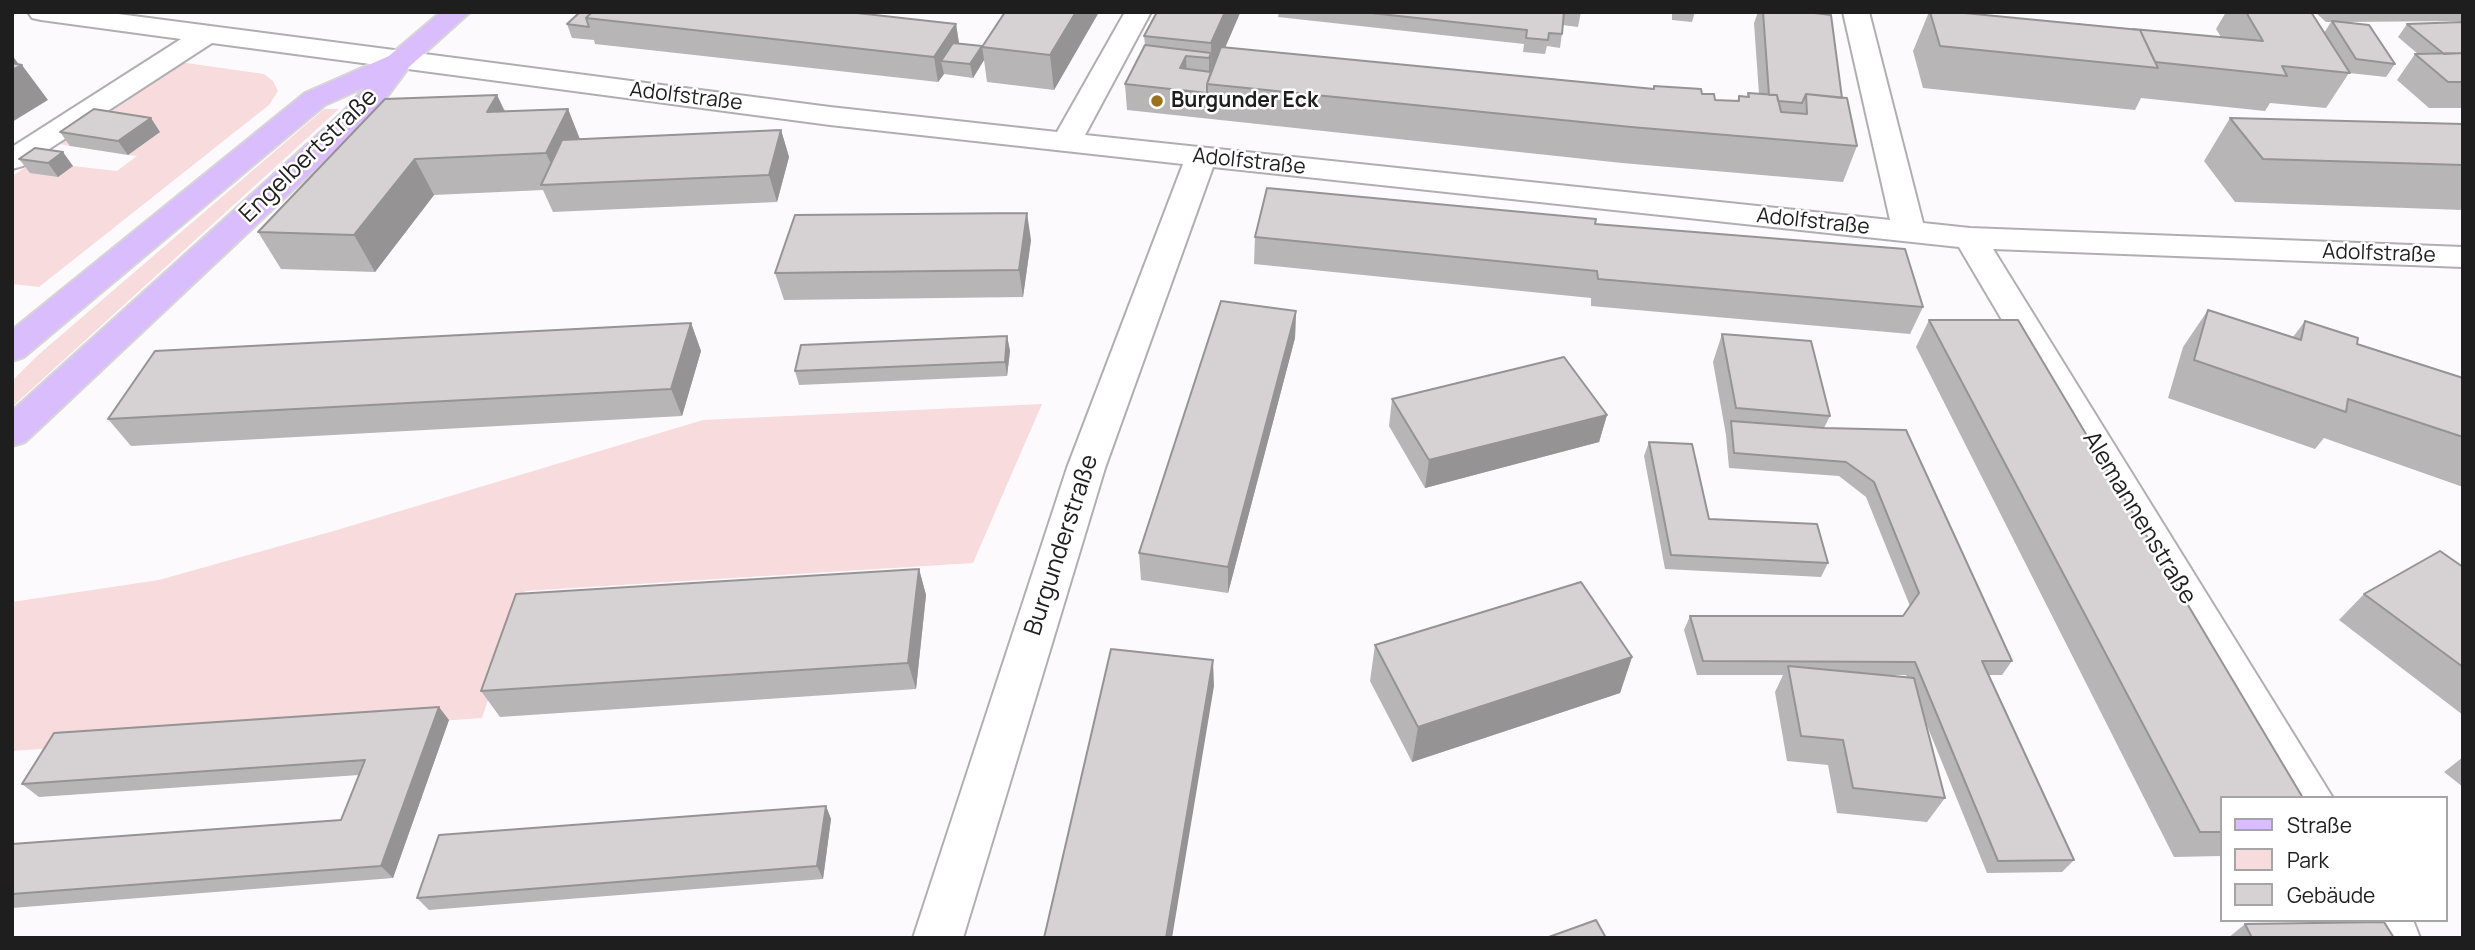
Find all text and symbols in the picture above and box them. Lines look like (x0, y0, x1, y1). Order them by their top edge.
street label: Adolfstraße (628, 78, 744, 116)
street label: Engelbertstraße (234, 83, 384, 229)
place label: Burgunder Eck (1171, 88, 1318, 114)
marker: Burgunder Eck (1149, 93, 1165, 109)
street label: Adolfstraße (1191, 144, 1307, 180)
street label: Adolfstraße (1755, 204, 1871, 240)
street label: Adolfstraße (2322, 239, 2436, 269)
street label: Alemannenstraße (2076, 426, 2202, 610)
street label: Burgunderstraße (1019, 451, 1105, 639)
legend (2220, 796, 2447, 922)
text: Straße (2287, 811, 2352, 839)
text: Park (2287, 846, 2329, 874)
text: Gebäude (2287, 881, 2375, 909)

